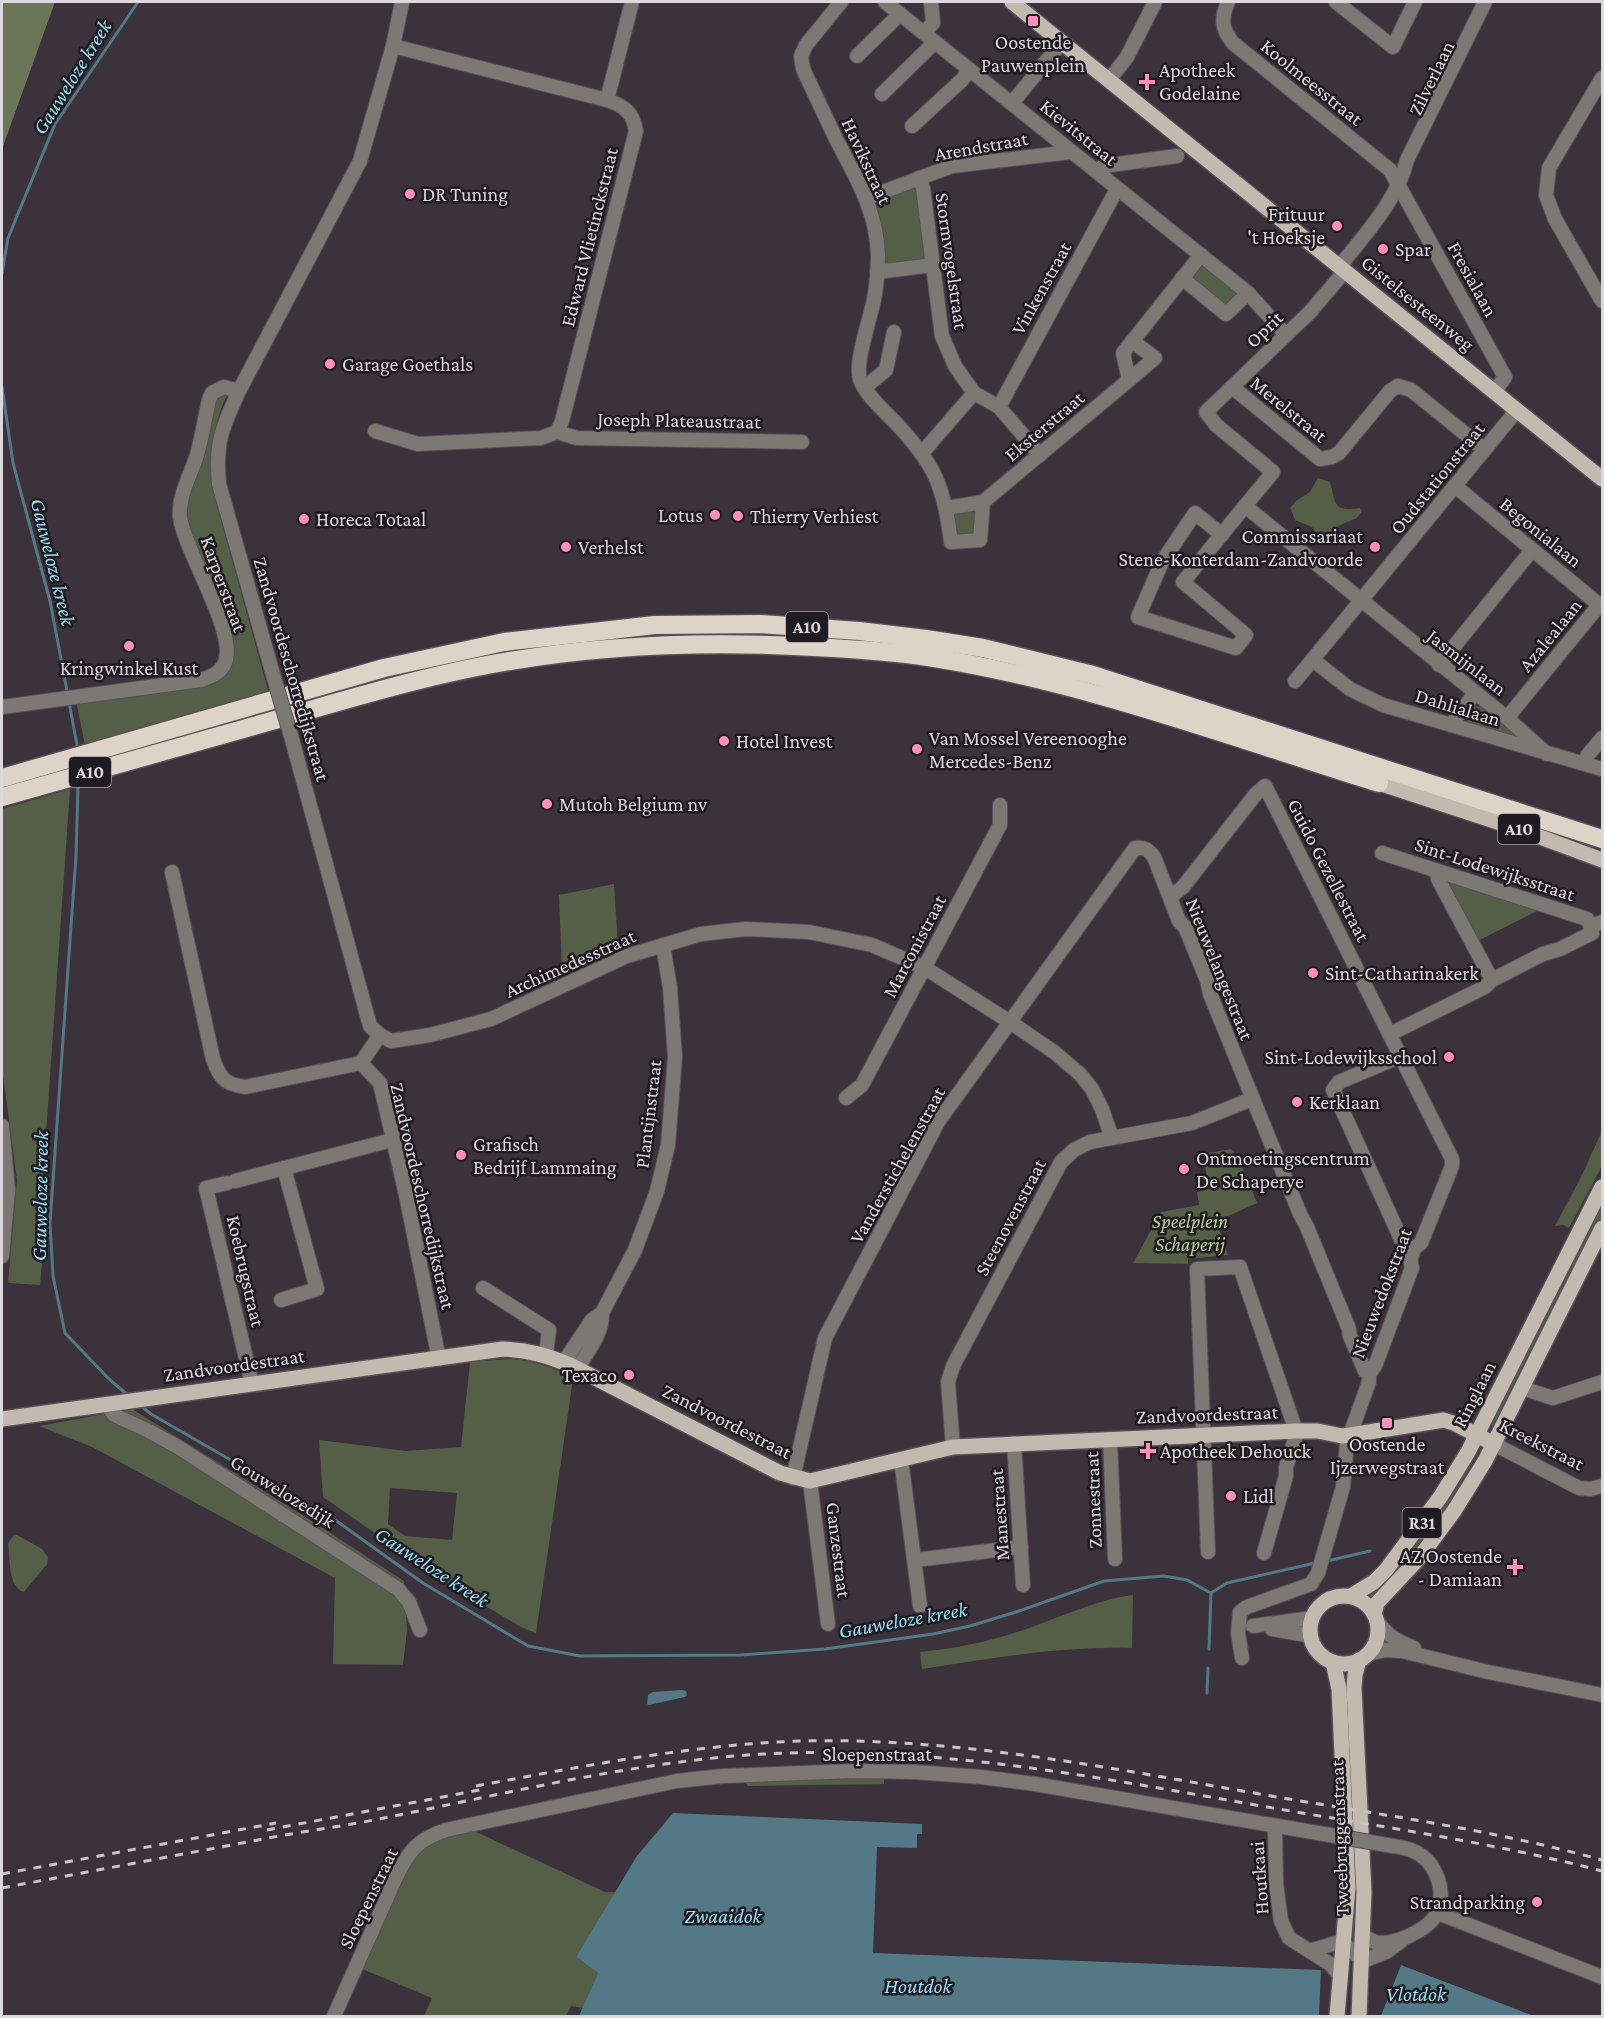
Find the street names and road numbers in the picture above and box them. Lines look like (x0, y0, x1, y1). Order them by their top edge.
street label: Koolmeesstraat (1257, 34, 1367, 130)
street label: Zilverlaan (1404, 37, 1459, 119)
street label: Kievitstraat (1036, 94, 1122, 170)
street label: Havikstraat (837, 114, 897, 208)
street label: Arendstraat (933, 127, 1030, 165)
street label: Edward Vlietinckstraat (556, 145, 622, 329)
street label: Stormvogelstraat (931, 191, 973, 331)
street label: Vinkenstraat (1007, 238, 1076, 338)
street label: Fresialaan (1443, 238, 1503, 320)
street label: Gistelsesteenweg (1357, 251, 1479, 356)
street label: Oprit (1241, 306, 1288, 353)
street label: Merelstraat (1246, 371, 1332, 447)
street label: Eksterstraat (1000, 386, 1088, 466)
street label: Joseph Plateaustraat (595, 408, 761, 433)
street label: Oudstationstraat (1385, 418, 1489, 538)
street label: Begonialaan (1495, 492, 1587, 573)
street label: Karperstraat (196, 533, 252, 636)
street label: Zandvoordeschorredijkstraat (249, 555, 335, 784)
street label: Azalealaan (1514, 594, 1586, 676)
road number: A10 (786, 612, 828, 642)
street label: Jasmijnlaan (1421, 623, 1511, 701)
street label: Dahlialaan (1413, 684, 1503, 730)
road number: A10 (69, 757, 111, 787)
street label: Guido Gezellestraat (1284, 795, 1375, 945)
road number: A10 (1498, 814, 1540, 844)
street label: Sint-Lodewijksstraat (1412, 833, 1578, 906)
street label: Marconistraat (878, 891, 950, 1001)
street label: Nieuwelangestraat (1181, 895, 1259, 1044)
street label: Archimedesstraat (501, 924, 639, 1002)
street label: Plantijnstraat (630, 1058, 667, 1170)
street label: Zandvoordeschorredijkstraat (385, 1081, 460, 1312)
street label: Vanderstichelenstraat (845, 1083, 949, 1247)
street label: Steenovenstraat (970, 1155, 1050, 1279)
street label: Koebrugstraat (222, 1213, 270, 1329)
street label: Nieuwedokstraat (1346, 1225, 1416, 1361)
street label: Zandvoordestraat (162, 1344, 306, 1386)
street label: Ringlaan (1448, 1357, 1501, 1431)
street label: Zandvoordestraat (659, 1379, 796, 1463)
street label: Zandvoordestraat (1136, 1401, 1279, 1427)
street label: Kreekstraat (1496, 1413, 1588, 1475)
street label: Gouwelozedijk (226, 1450, 340, 1533)
street label: Zonnestraat (1080, 1451, 1106, 1549)
street label: Manestraat (985, 1468, 1013, 1562)
street label: Ganzestraat (822, 1501, 856, 1599)
road number: R31 (1402, 1508, 1442, 1538)
street label: Sloepenstraat (822, 1743, 932, 1766)
street label: Tweebruggenstraat (1325, 1759, 1354, 1916)
street label: Houtkaai (1245, 1841, 1273, 1915)
street label: Sloepenstraat (334, 1844, 403, 1953)

